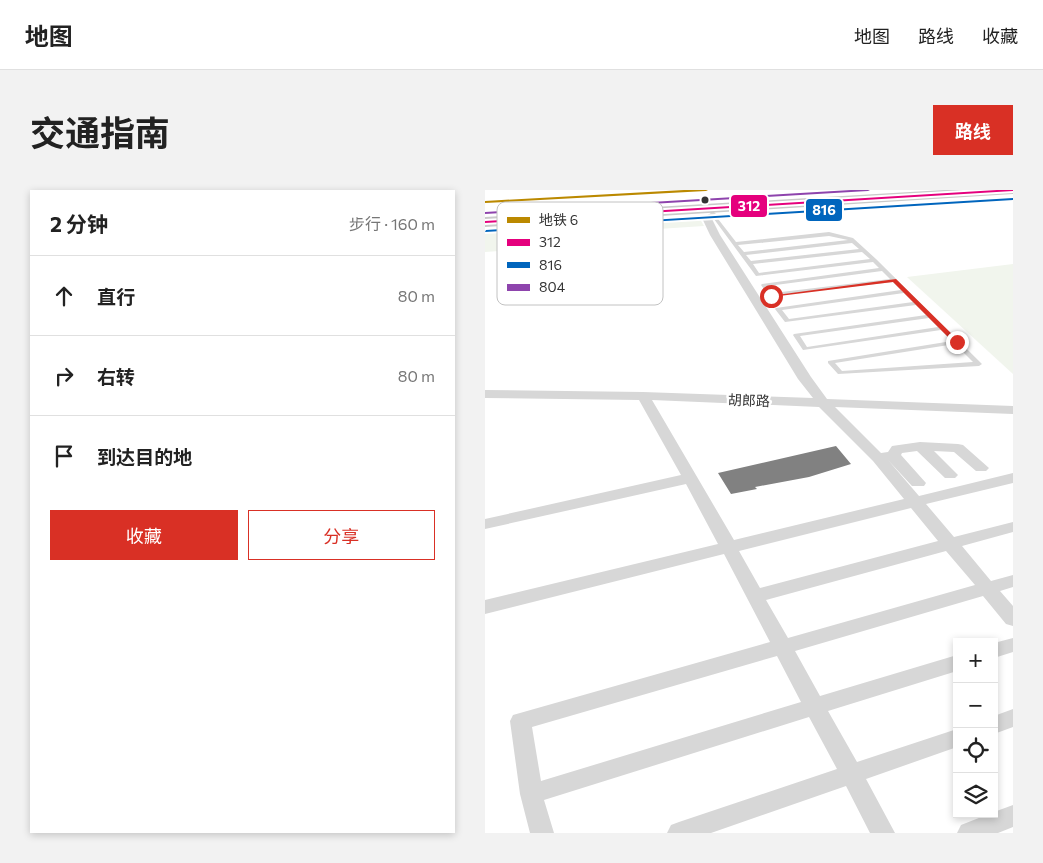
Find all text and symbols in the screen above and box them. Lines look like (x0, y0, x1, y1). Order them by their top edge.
text: 地图 (25, 21, 73, 50)
text: 地图 (854, 25, 890, 47)
text: 路线 (918, 25, 954, 47)
text: 收藏 (982, 25, 1018, 47)
button: 路线 (933, 105, 1013, 155)
text: 交通指南 (30, 110, 170, 153)
line badge: 312 (730, 194, 768, 218)
unlabelled marker (700, 195, 710, 205)
text: 312 (738, 197, 760, 214)
line badge: 816 (805, 198, 843, 222)
text: 816 (812, 201, 836, 218)
legend (497, 202, 663, 305)
text: 2 分钟 (50, 211, 108, 236)
text: 地铁 6 (539, 211, 578, 228)
text: 步行 · 160 m (349, 214, 435, 233)
text: 312 (539, 233, 561, 250)
text: 816 (539, 256, 562, 273)
text: 804 (539, 278, 566, 295)
icon: ahead (50, 282, 78, 310)
text: 直行 (97, 285, 135, 308)
route start (760, 285, 783, 308)
text: 80 m (398, 286, 435, 305)
route end (946, 331, 969, 354)
icon: right (50, 362, 78, 390)
text: 右转 (97, 365, 135, 388)
text: 80 m (398, 366, 435, 385)
street label: 胡郎路 (728, 391, 770, 409)
icon: arrive (50, 442, 78, 470)
text: 到达目的地 (97, 445, 192, 468)
button: 收藏 (50, 510, 238, 560)
button: 分享 (248, 510, 435, 560)
map controls (953, 638, 998, 818)
button: + (953, 638, 998, 683)
button: − (953, 683, 998, 728)
button: locate (953, 728, 998, 773)
button: layers (953, 773, 998, 818)

